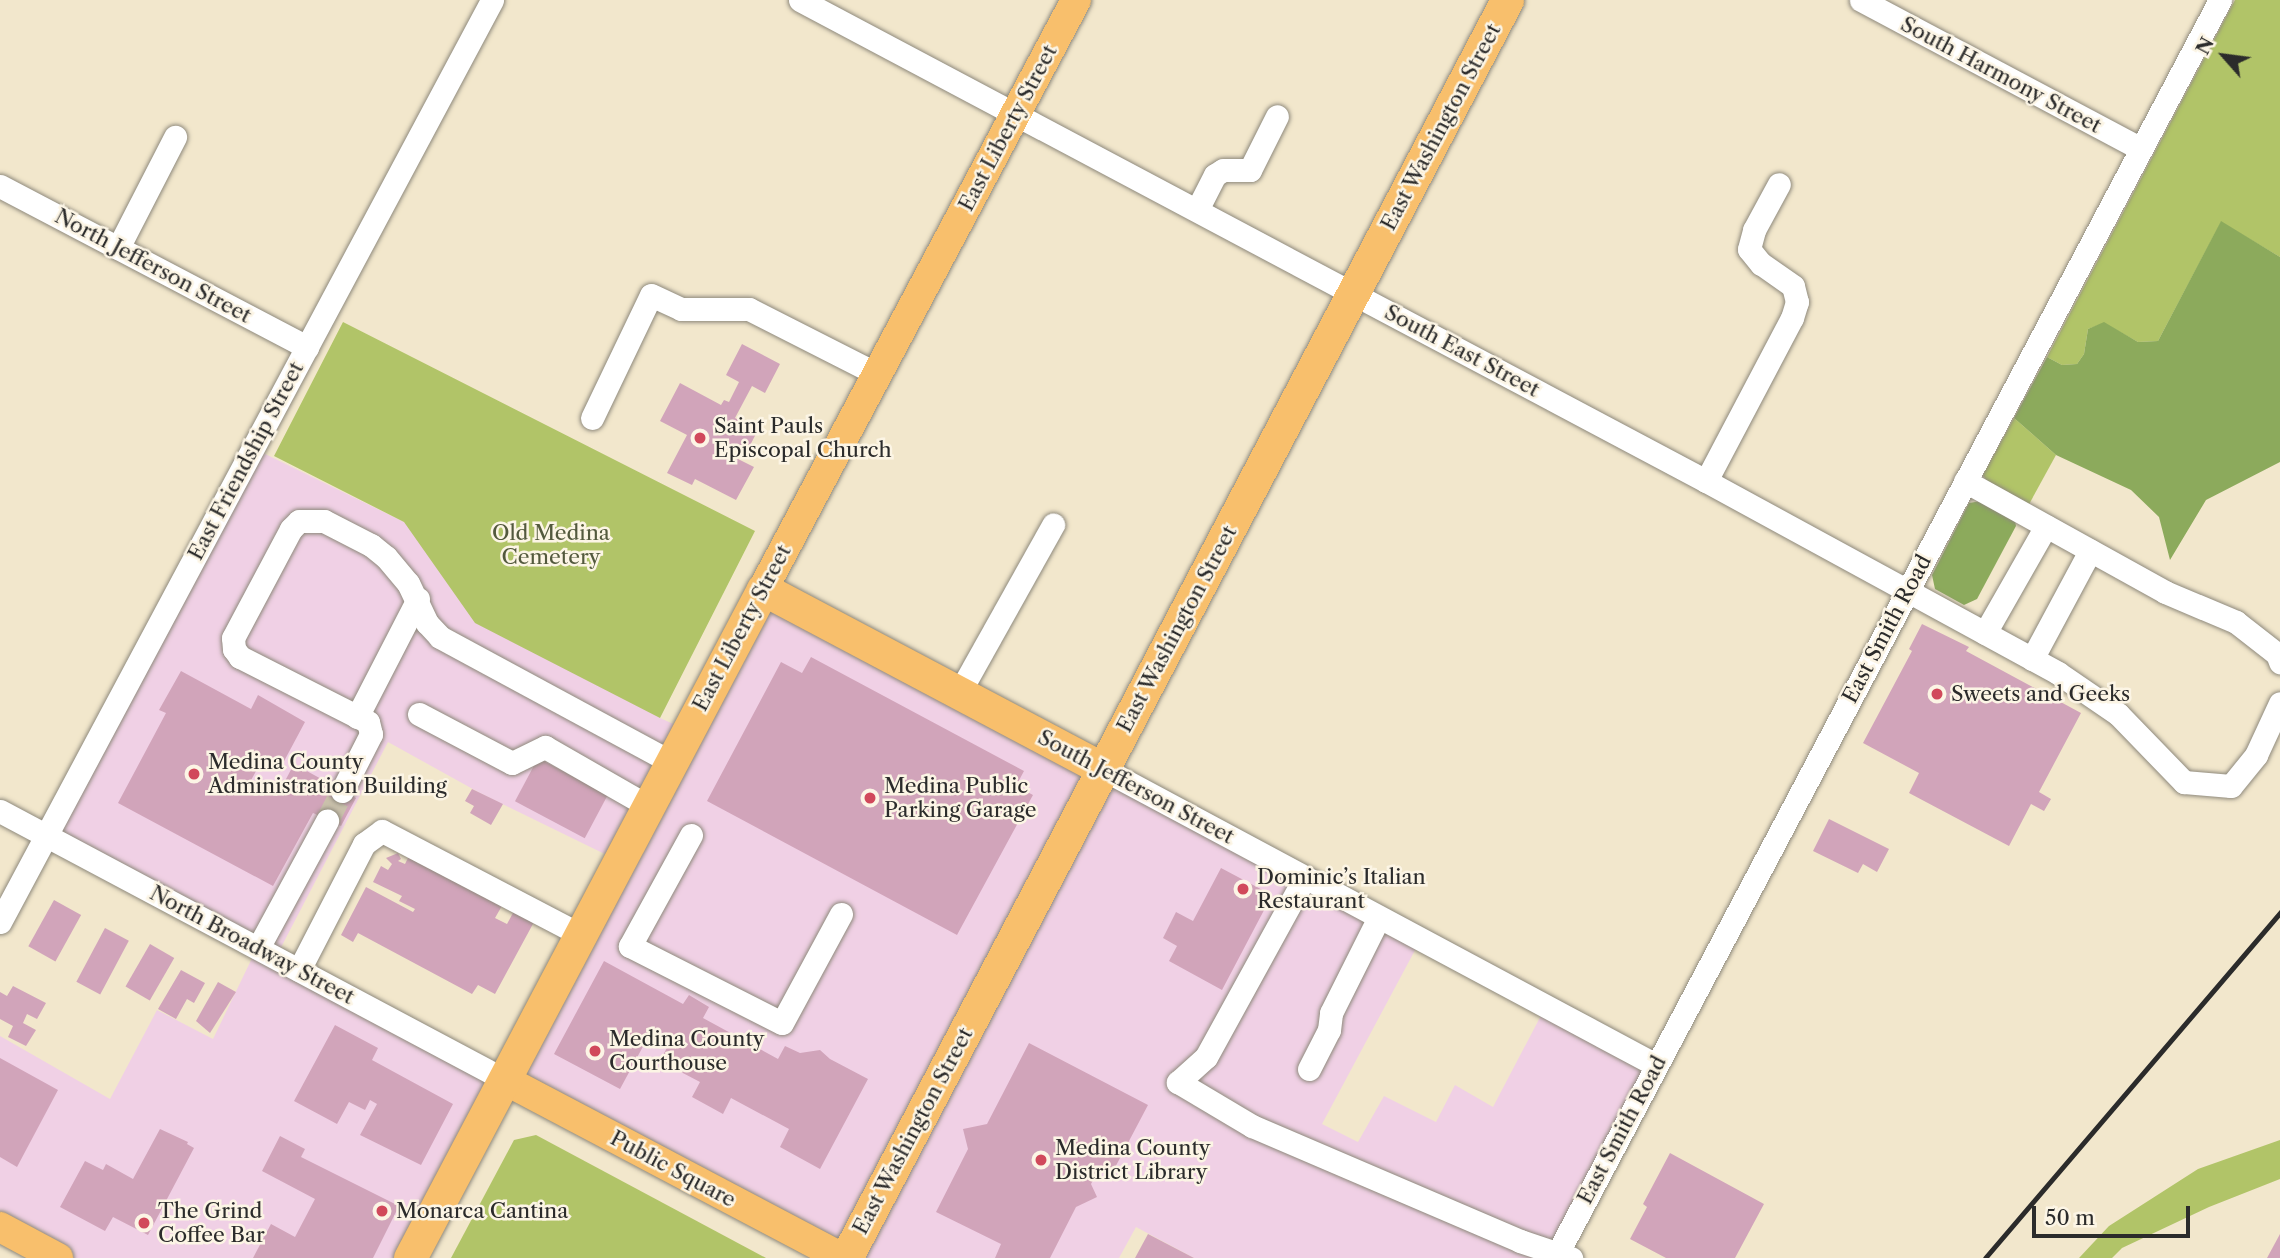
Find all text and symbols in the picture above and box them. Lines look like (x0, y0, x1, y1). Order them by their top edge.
street label: South Harmony Street (1896, 11, 2106, 139)
street label: East Washington Street (1376, 19, 1506, 235)
north arrow (2189, 21, 2259, 91)
text: N (2191, 33, 2219, 59)
street label: East Liberty Street (953, 40, 1063, 216)
street label: North Jefferson Street (51, 204, 255, 328)
street label: South East Street (1380, 300, 1544, 402)
street label: East Friendship Street (183, 358, 309, 564)
place label: Saint Pauls Episcopal Church (714, 413, 892, 463)
marker: Saint Pauls Episcopal Church (692, 430, 708, 446)
park label: Old Medina Cemetery (492, 520, 610, 570)
street label: East Washington Street (1112, 521, 1242, 737)
street label: East Liberty Street (687, 540, 797, 716)
street label: East Smith Road (1837, 551, 1937, 707)
place label: Sweets and Geeks (1951, 681, 2130, 707)
marker: Sweets and Geeks (1929, 686, 1945, 702)
street label: South Jefferson Street (1034, 725, 1238, 849)
place label: Medina County Administration Building (208, 749, 447, 799)
marker: Medina County Administration Building (186, 766, 202, 782)
place label: Medina Public Parking Garage (884, 773, 1036, 823)
marker: Medina Public Parking Garage (862, 790, 878, 806)
place label: Dominic’s Italian Restaurant (1257, 864, 1426, 914)
street label: North Broadway Street (145, 880, 359, 1010)
marker: Dominic’s Italian Restaurant (1235, 881, 1251, 897)
street label: East Washington Street (848, 1023, 978, 1239)
place label: Medina County Courthouse (609, 1026, 765, 1076)
marker: Medina County Courthouse (587, 1043, 603, 1059)
street label: East Smith Road (1572, 1052, 1672, 1208)
street label: Public Square (606, 1125, 740, 1213)
place label: Medina County District Library (1055, 1135, 1211, 1185)
marker: Medina County District Library (1033, 1152, 1049, 1168)
scale bar (2035, 1192, 2192, 1236)
place label: The Grind Coffee Bar (158, 1198, 265, 1248)
place label: Monarca Cantina (396, 1198, 569, 1224)
marker: Monarca Cantina (374, 1203, 390, 1219)
text: 50 m (2045, 1205, 2095, 1230)
marker: The Grind Coffee Bar (136, 1215, 152, 1231)

